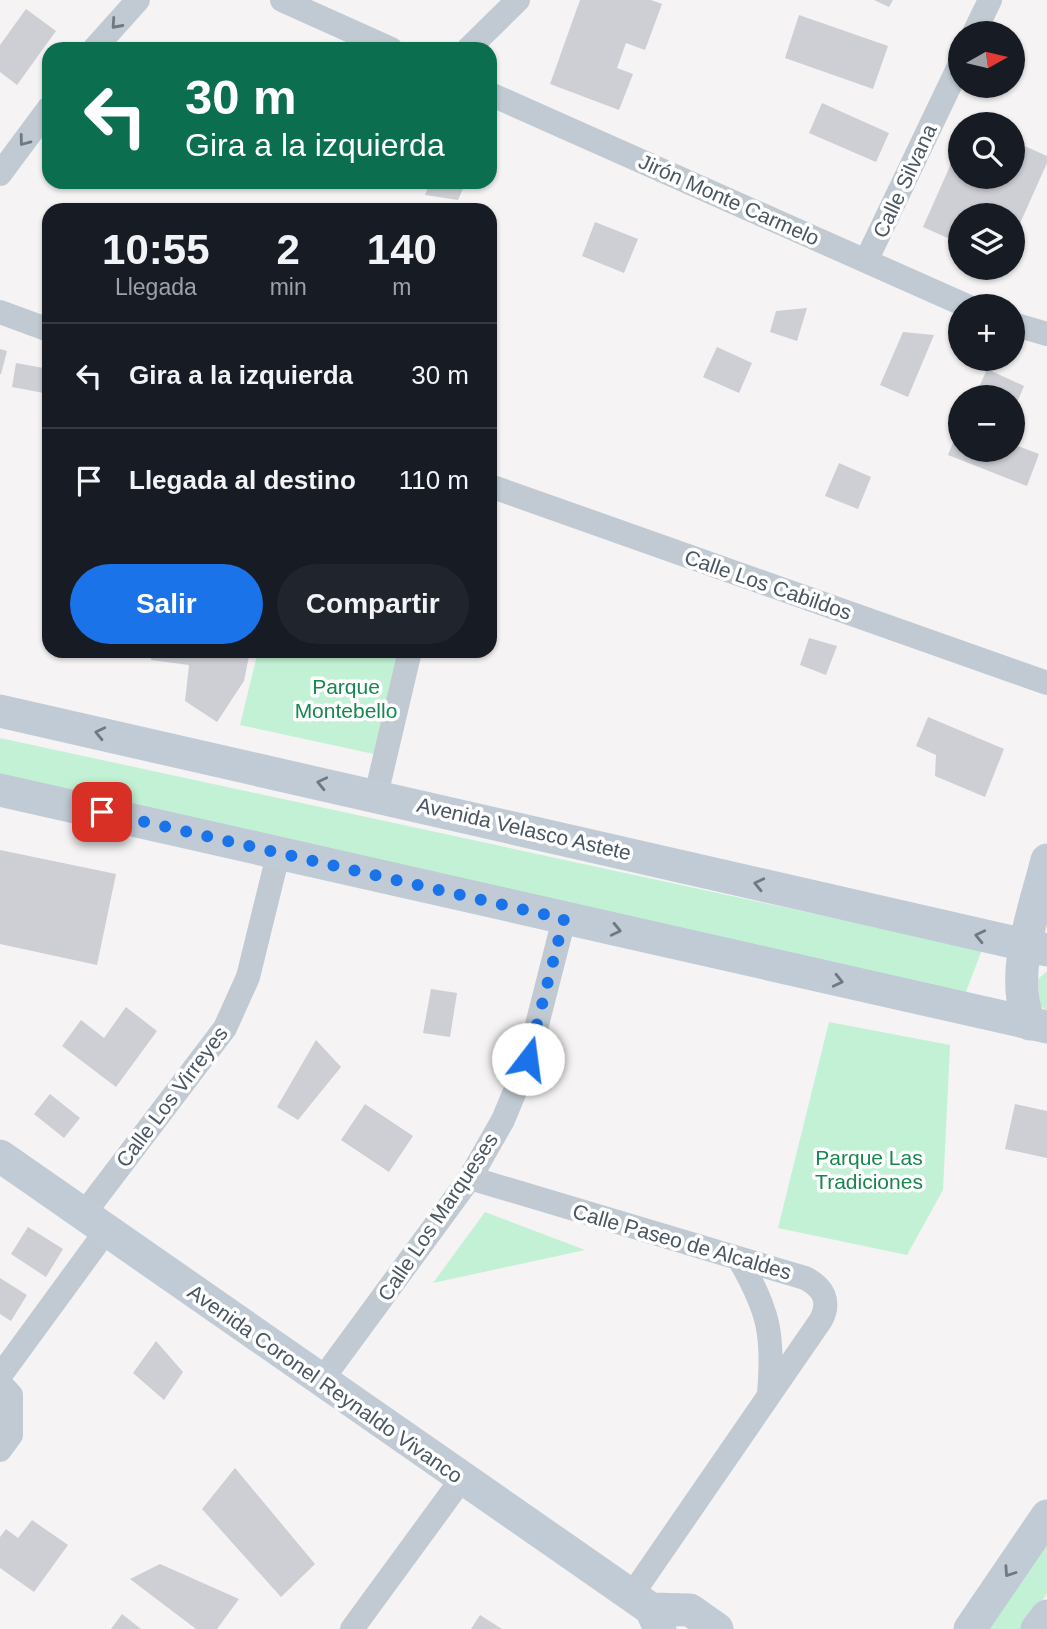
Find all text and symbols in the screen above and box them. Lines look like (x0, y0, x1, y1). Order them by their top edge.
one-way arrow (112, 16, 124, 29)
north arrow (948, 21, 1026, 98)
map controls (948, 21, 1025, 462)
icon: left (70, 70, 161, 161)
text: 30 m (185, 70, 297, 124)
button: search (948, 112, 1025, 189)
street label: Calle Silvana (868, 120, 941, 241)
text: Gira a la izquierda (185, 127, 445, 163)
one-way arrow (20, 133, 33, 145)
street label: Jirón Monte Carmelo (635, 149, 823, 250)
button: layers (948, 203, 1025, 280)
text: 10:55 (102, 226, 210, 273)
text: 2 (276, 226, 300, 273)
text: 140 (367, 226, 437, 273)
text: Llegada (115, 274, 197, 300)
text: min (270, 274, 307, 300)
text: m (392, 274, 411, 300)
button: + (948, 294, 1025, 371)
icon: left (70, 357, 108, 395)
text: Gira a la izquierda (129, 360, 353, 390)
text: 30 m (411, 360, 469, 390)
button: − (948, 385, 1025, 462)
icon: arrive (70, 462, 108, 500)
text: Llegada al destino (129, 465, 356, 495)
text: 110 m (399, 465, 469, 495)
street label: Calle Los Cabildos (682, 545, 855, 624)
button: Salir (70, 564, 263, 644)
button: Compartir (277, 564, 469, 644)
park label: Parque Montebello (295, 675, 397, 722)
one-way arrow (94, 727, 106, 741)
one-way arrow (316, 776, 328, 791)
pin (72, 782, 132, 842)
icon: arrive (83, 793, 121, 831)
street label: Avenida Velasco Astete (415, 793, 633, 864)
one-way arrow (753, 878, 765, 892)
one-way arrow (610, 922, 622, 937)
one-way arrow (974, 929, 986, 944)
one-way arrow (832, 972, 844, 987)
street label: Calle Los Virreyes (111, 1022, 232, 1172)
position arrow (491, 1022, 565, 1096)
street label: Calle Los Marqueses (373, 1129, 502, 1305)
park label: Parque Las Tradiciones (815, 1146, 923, 1193)
street label: Calle Paseo de Alcaldes (570, 1199, 794, 1284)
street label: Avenida Coronel Reynaldo Vivanco (184, 1280, 467, 1488)
one-way arrow (1004, 1564, 1017, 1577)

